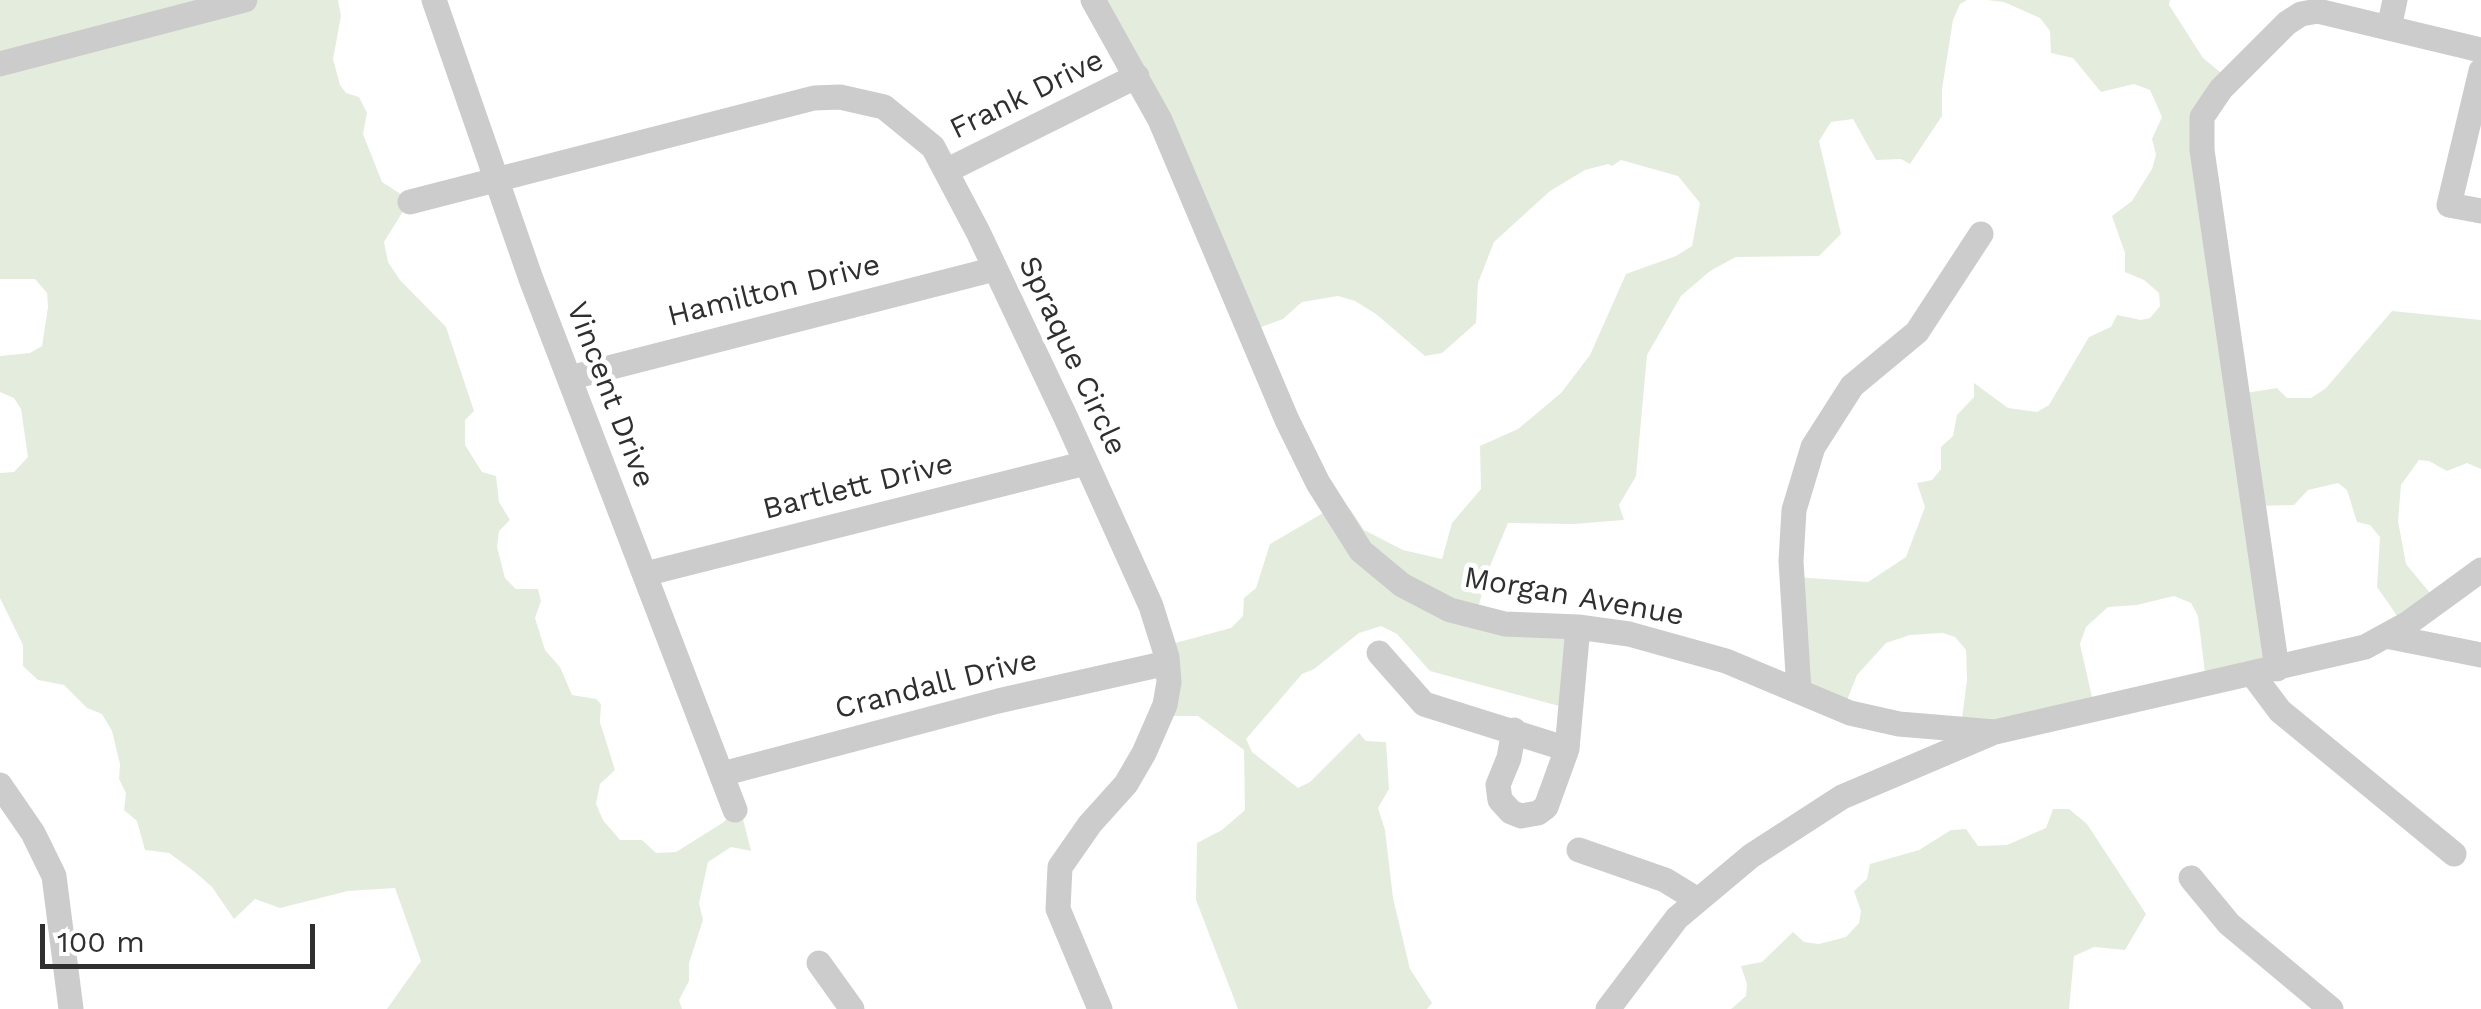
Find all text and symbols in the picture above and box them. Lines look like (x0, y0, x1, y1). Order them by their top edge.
street label: Frank Drive (944, 42, 1110, 148)
street label: Hamilton Drive (664, 247, 884, 335)
street label: Spraque Circle (1010, 251, 1134, 461)
street label: Vincent Drive (558, 297, 662, 493)
street label: Bartlett Drive (759, 446, 957, 528)
street label: Morgan Avenue (1461, 560, 1687, 634)
street label: Crandall Drive (831, 643, 1041, 727)
scale bar (45, 904, 320, 966)
text: 100 m (57, 924, 145, 959)

